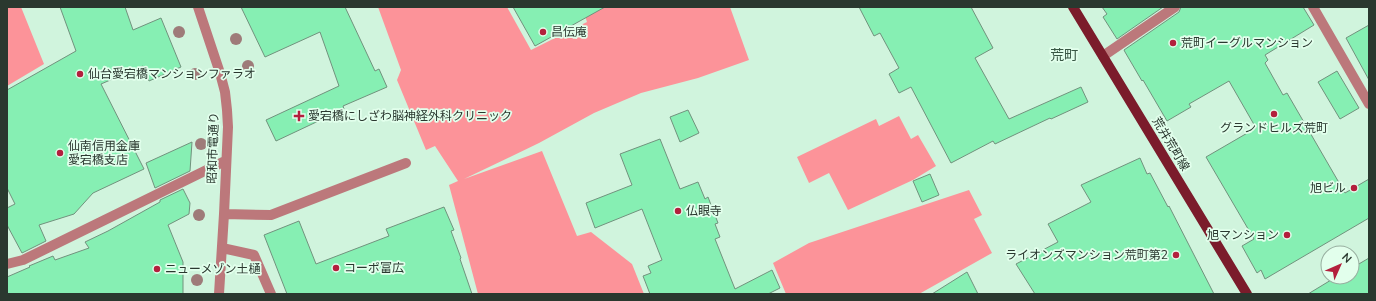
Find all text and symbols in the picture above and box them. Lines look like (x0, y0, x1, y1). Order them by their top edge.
place label: 昌伝庵 (551, 24, 587, 40)
marker: 昌伝庵 (538, 27, 548, 37)
place label: 荒町イーグルマンション (1181, 35, 1313, 51)
marker: 荒町イーグルマンション (1168, 38, 1178, 48)
district label: 荒町 (1050, 46, 1078, 65)
place label: 仙台愛宕橋マンションファラオ (88, 66, 256, 82)
marker: 仙台愛宕橋マンションファラオ (75, 69, 85, 79)
place label: 愛宕橋にしざわ脳神経外科クリニック (308, 108, 512, 124)
marker: グランドヒルズ荒町 (1269, 109, 1279, 119)
marker: 愛宕橋にしざわ脳神経外科クリニック (293, 110, 305, 122)
street label: 昭和市電通り (204, 112, 222, 184)
street label: 荒井荒町線 (1149, 114, 1193, 174)
place label: グランドヒルズ荒町 (1220, 120, 1328, 136)
place label: 仙南信用金庫 愛宕橋支店 (68, 138, 140, 168)
marker: 仙南信用金庫 愛宕橋支店 (55, 148, 65, 158)
place label: 旭ビル (1310, 180, 1346, 196)
marker: 旭ビル (1349, 183, 1359, 193)
place label: 仏眼寺 (686, 203, 722, 219)
marker: 仏眼寺 (673, 206, 683, 216)
place label: 旭マンション (1207, 227, 1279, 243)
marker: 旭マンション (1282, 230, 1292, 240)
north arrow (1320, 245, 1360, 285)
place label: ライオンズマンション荒町第2 (1005, 247, 1168, 263)
marker: ライオンズマンション荒町第2 (1171, 250, 1181, 260)
text: N (1339, 250, 1355, 266)
place label: コーポ富広 (344, 260, 404, 276)
place label: ニューメゾン土樋 (165, 261, 261, 277)
marker: コーポ富広 (331, 263, 341, 273)
marker: ニューメゾン土樋 (152, 264, 162, 274)

